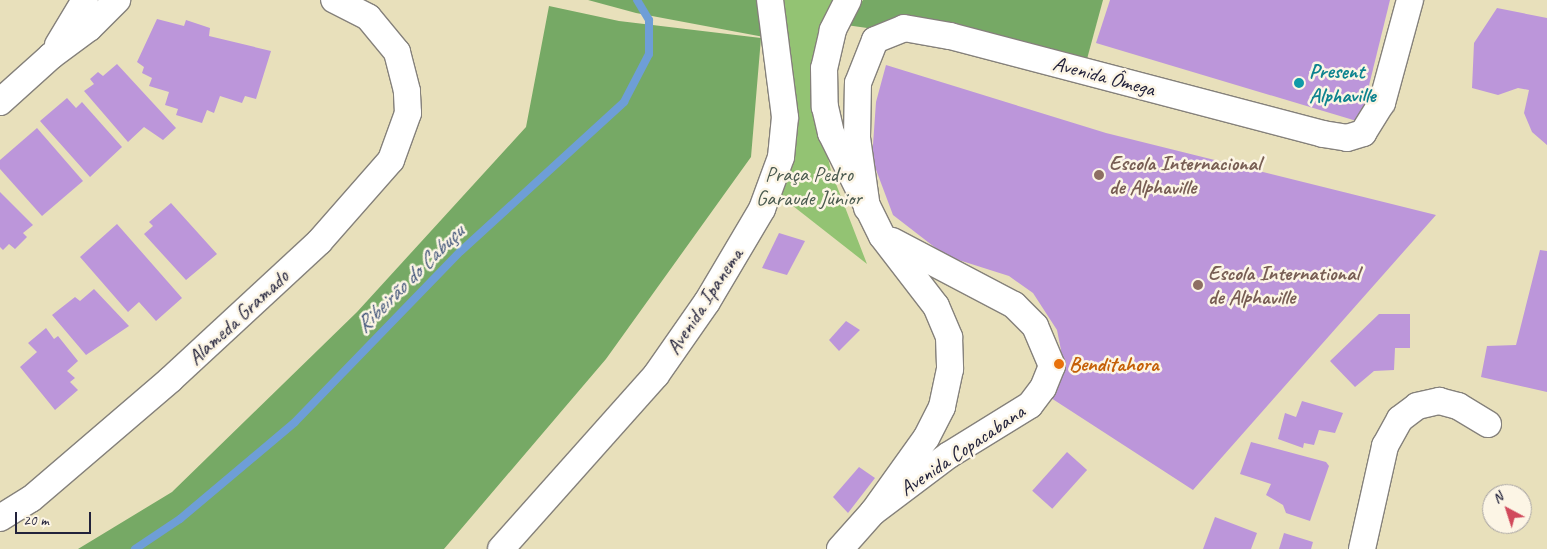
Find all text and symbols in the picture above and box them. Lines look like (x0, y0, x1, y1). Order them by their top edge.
street label: Avenida Ômega (1050, 50, 1158, 102)
place label: Present Alphaville (1309, 58, 1376, 108)
marker: Present Alphaville (1293, 77, 1305, 89)
place label: Escola Internacional de Alphaville (1109, 150, 1259, 200)
park label: Praça Pedro Garaude Júnior (756, 161, 862, 211)
marker: Escola Internacional de Alphaville (1093, 169, 1105, 181)
water label: Ribeirão do Cabuçu (350, 219, 470, 339)
street label: Avenida Ipanema (660, 243, 748, 359)
place label: Escola International de Alphaville (1208, 260, 1358, 310)
street label: Alameda Gramado (182, 264, 294, 370)
marker: Escola International de Alphaville (1192, 279, 1204, 291)
place label: Benditahora (1069, 351, 1159, 377)
marker: Benditahora (1053, 358, 1065, 370)
street label: Avenida Copacabana (895, 399, 1029, 501)
north arrow (1482, 484, 1532, 534)
text: N (1489, 489, 1506, 507)
scale bar (18, 502, 94, 534)
text: 20 m (23, 511, 49, 530)

